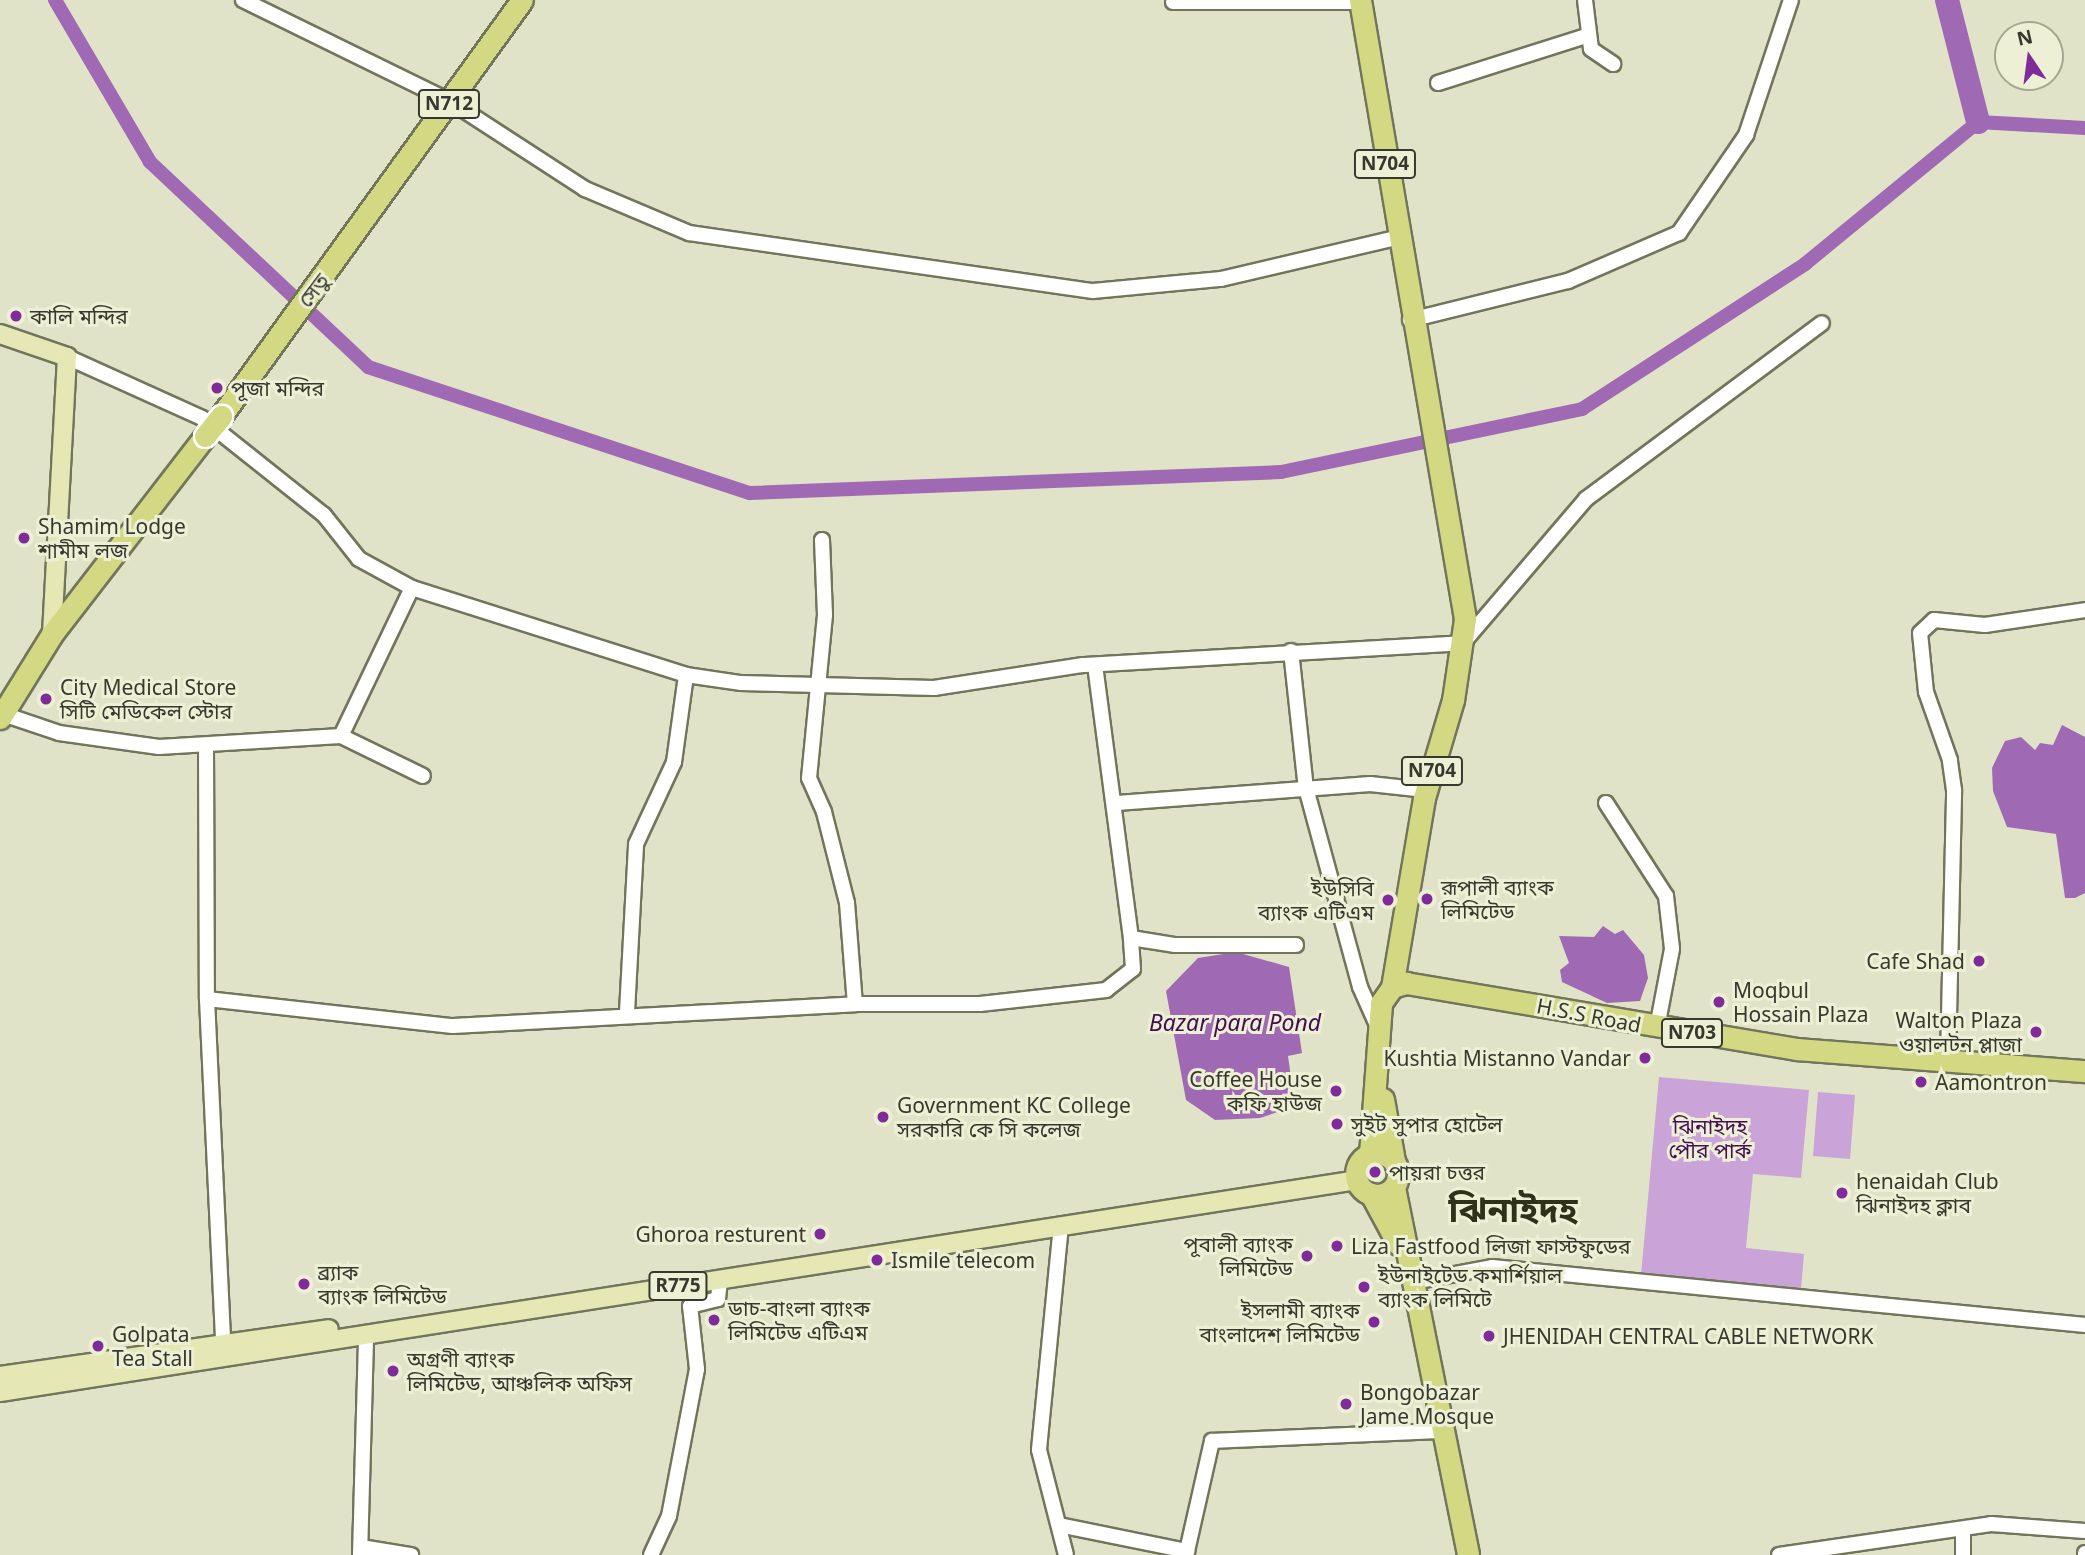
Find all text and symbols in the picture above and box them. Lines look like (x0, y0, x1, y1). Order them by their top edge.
north arrow (1994, 21, 2064, 91)
text: N (2014, 23, 2035, 52)
road number: N712 (418, 88, 480, 120)
road number: N704 (1354, 148, 1416, 180)
street label: সেতু (292, 268, 334, 312)
place label: কালি মন্দির (30, 303, 128, 329)
marker: কালি মন্দির (8, 308, 24, 324)
place label: পূজা মন্দির (231, 375, 324, 401)
marker: পূজা মন্দির (209, 380, 225, 396)
place label: Shamim Lodge শামীম লজ (38, 513, 186, 563)
marker: Shamim Lodge শামীম লজ (16, 530, 32, 546)
place label: City Medical Store সিটি মেডিকেল স্টোর (60, 674, 236, 724)
marker: City Medical Store সিটি মেডিকেল স্টোর (38, 691, 54, 707)
road number: N704 (1400, 756, 1464, 786)
place label: রূপালী ব্যাংক লিমিটেড (1441, 874, 1554, 924)
place label: ইউসিবি ব্যাংক এটিএম (1258, 875, 1374, 925)
marker: রূপালী ব্যাংক লিমিটেড (1419, 891, 1435, 907)
marker: ইউসিবি ব্যাংক এটিএম (1380, 892, 1396, 908)
place label: Cafe Shad (1866, 948, 1965, 974)
marker: Cafe Shad (1971, 953, 1987, 969)
place label: Moqbul Hossain Plaza (1733, 977, 1869, 1027)
street label: H.S.S Road (1535, 993, 1643, 1037)
marker: Moqbul Hossain Plaza (1711, 994, 1727, 1010)
place label: Walton Plaza ওয়ালটন প্লাজা (1895, 1007, 2022, 1057)
water label: Bazar para Pond (1149, 1008, 1321, 1036)
road number: N703 (1660, 1018, 1724, 1049)
marker: Walton Plaza ওয়ালটন প্লাজা (2028, 1024, 2044, 1040)
place label: Kushtia Mistanno Vandar (1383, 1045, 1631, 1071)
marker: Kushtia Mistanno Vandar (1637, 1050, 1653, 1066)
place label: Coffee House কফি হাউজ (1189, 1066, 1322, 1116)
place label: Aamontron (1935, 1069, 2047, 1095)
marker: Aamontron (1913, 1074, 1929, 1090)
marker: Coffee House কফি হাউজ (1328, 1083, 1344, 1099)
place label: Government KC College সরকারি কে সি কলেজ (897, 1092, 1131, 1142)
marker: Government KC College সরকারি কে সি কলেজ (875, 1109, 891, 1125)
place label: সুইট সুপার হোটেল (1351, 1111, 1503, 1137)
park label: ঝিনাইদহ পৌর পার্ক (1669, 1113, 1751, 1163)
marker: সুইট সুপার হোটেল (1329, 1116, 1345, 1132)
place label: পায়রা চত্তর (1389, 1159, 1485, 1185)
marker: পায়রা চত্তর (1367, 1164, 1383, 1180)
place label: henaidah Club ঝিনাইদহ ক্লাব (1856, 1168, 1999, 1218)
marker: henaidah Club ঝিনাইদহ ক্লাব (1834, 1185, 1850, 1201)
district label: ঝিনাইদহ (1448, 1188, 1578, 1230)
place label: Ghoroa resturent (635, 1221, 806, 1247)
marker: Ghoroa resturent (812, 1226, 828, 1242)
place label: পূবালী ব্যাংক লিমিটেড (1184, 1231, 1293, 1281)
place label: Liza Fastfood লিজা ফাস্টফুডের (1351, 1233, 1631, 1259)
marker: Liza Fastfood লিজা ফাস্টফুডের (1329, 1238, 1345, 1254)
place label: Ismile telecom (891, 1247, 1035, 1273)
marker: পূবালী ব্যাংক লিমিটেড (1299, 1248, 1315, 1264)
marker: Ismile telecom (869, 1252, 885, 1268)
place label: ব্র্যাক ব্যাংক লিমিটেড (318, 1259, 447, 1309)
place label: ইউনাইটেড কমার্শিয়াল ব্যাংক লিমিটে (1378, 1262, 1562, 1312)
road number: R775 (648, 1270, 708, 1302)
marker: ব্র্যাক ব্যাংক লিমিটেড (296, 1276, 312, 1292)
marker: ইউনাইটেড কমার্শিয়াল ব্যাংক লিমিটে (1356, 1279, 1372, 1295)
place label: ডাচ-বাংলা ব্যাংক লিমিটেড এটিএম (728, 1295, 870, 1345)
place label: ইসলামী ব্যাংক বাংলাদেশ লিমিটেড (1199, 1297, 1360, 1347)
marker: ডাচ-বাংলা ব্যাংক লিমিটেড এটিএম (706, 1312, 722, 1328)
marker: ইসলামী ব্যাংক বাংলাদেশ লিমিটেড (1366, 1314, 1382, 1330)
place label: Golpata Tea Stall (112, 1321, 193, 1371)
place label: JHENIDAH CENTRAL CABLE NETWORK (1503, 1323, 1874, 1349)
marker: JHENIDAH CENTRAL CABLE NETWORK (1481, 1328, 1497, 1344)
marker: Golpata Tea Stall (90, 1338, 106, 1354)
place label: অগ্রণী ব্যাংক লিমিটেড, আঞ্চলিক অফিস (407, 1346, 632, 1396)
marker: অগ্রণী ব্যাংক লিমিটেড, আঞ্চলিক অফিস (385, 1363, 401, 1379)
place label: Bongobazar Jame Mosque (1360, 1379, 1494, 1429)
marker: Bongobazar Jame Mosque (1338, 1396, 1354, 1412)

